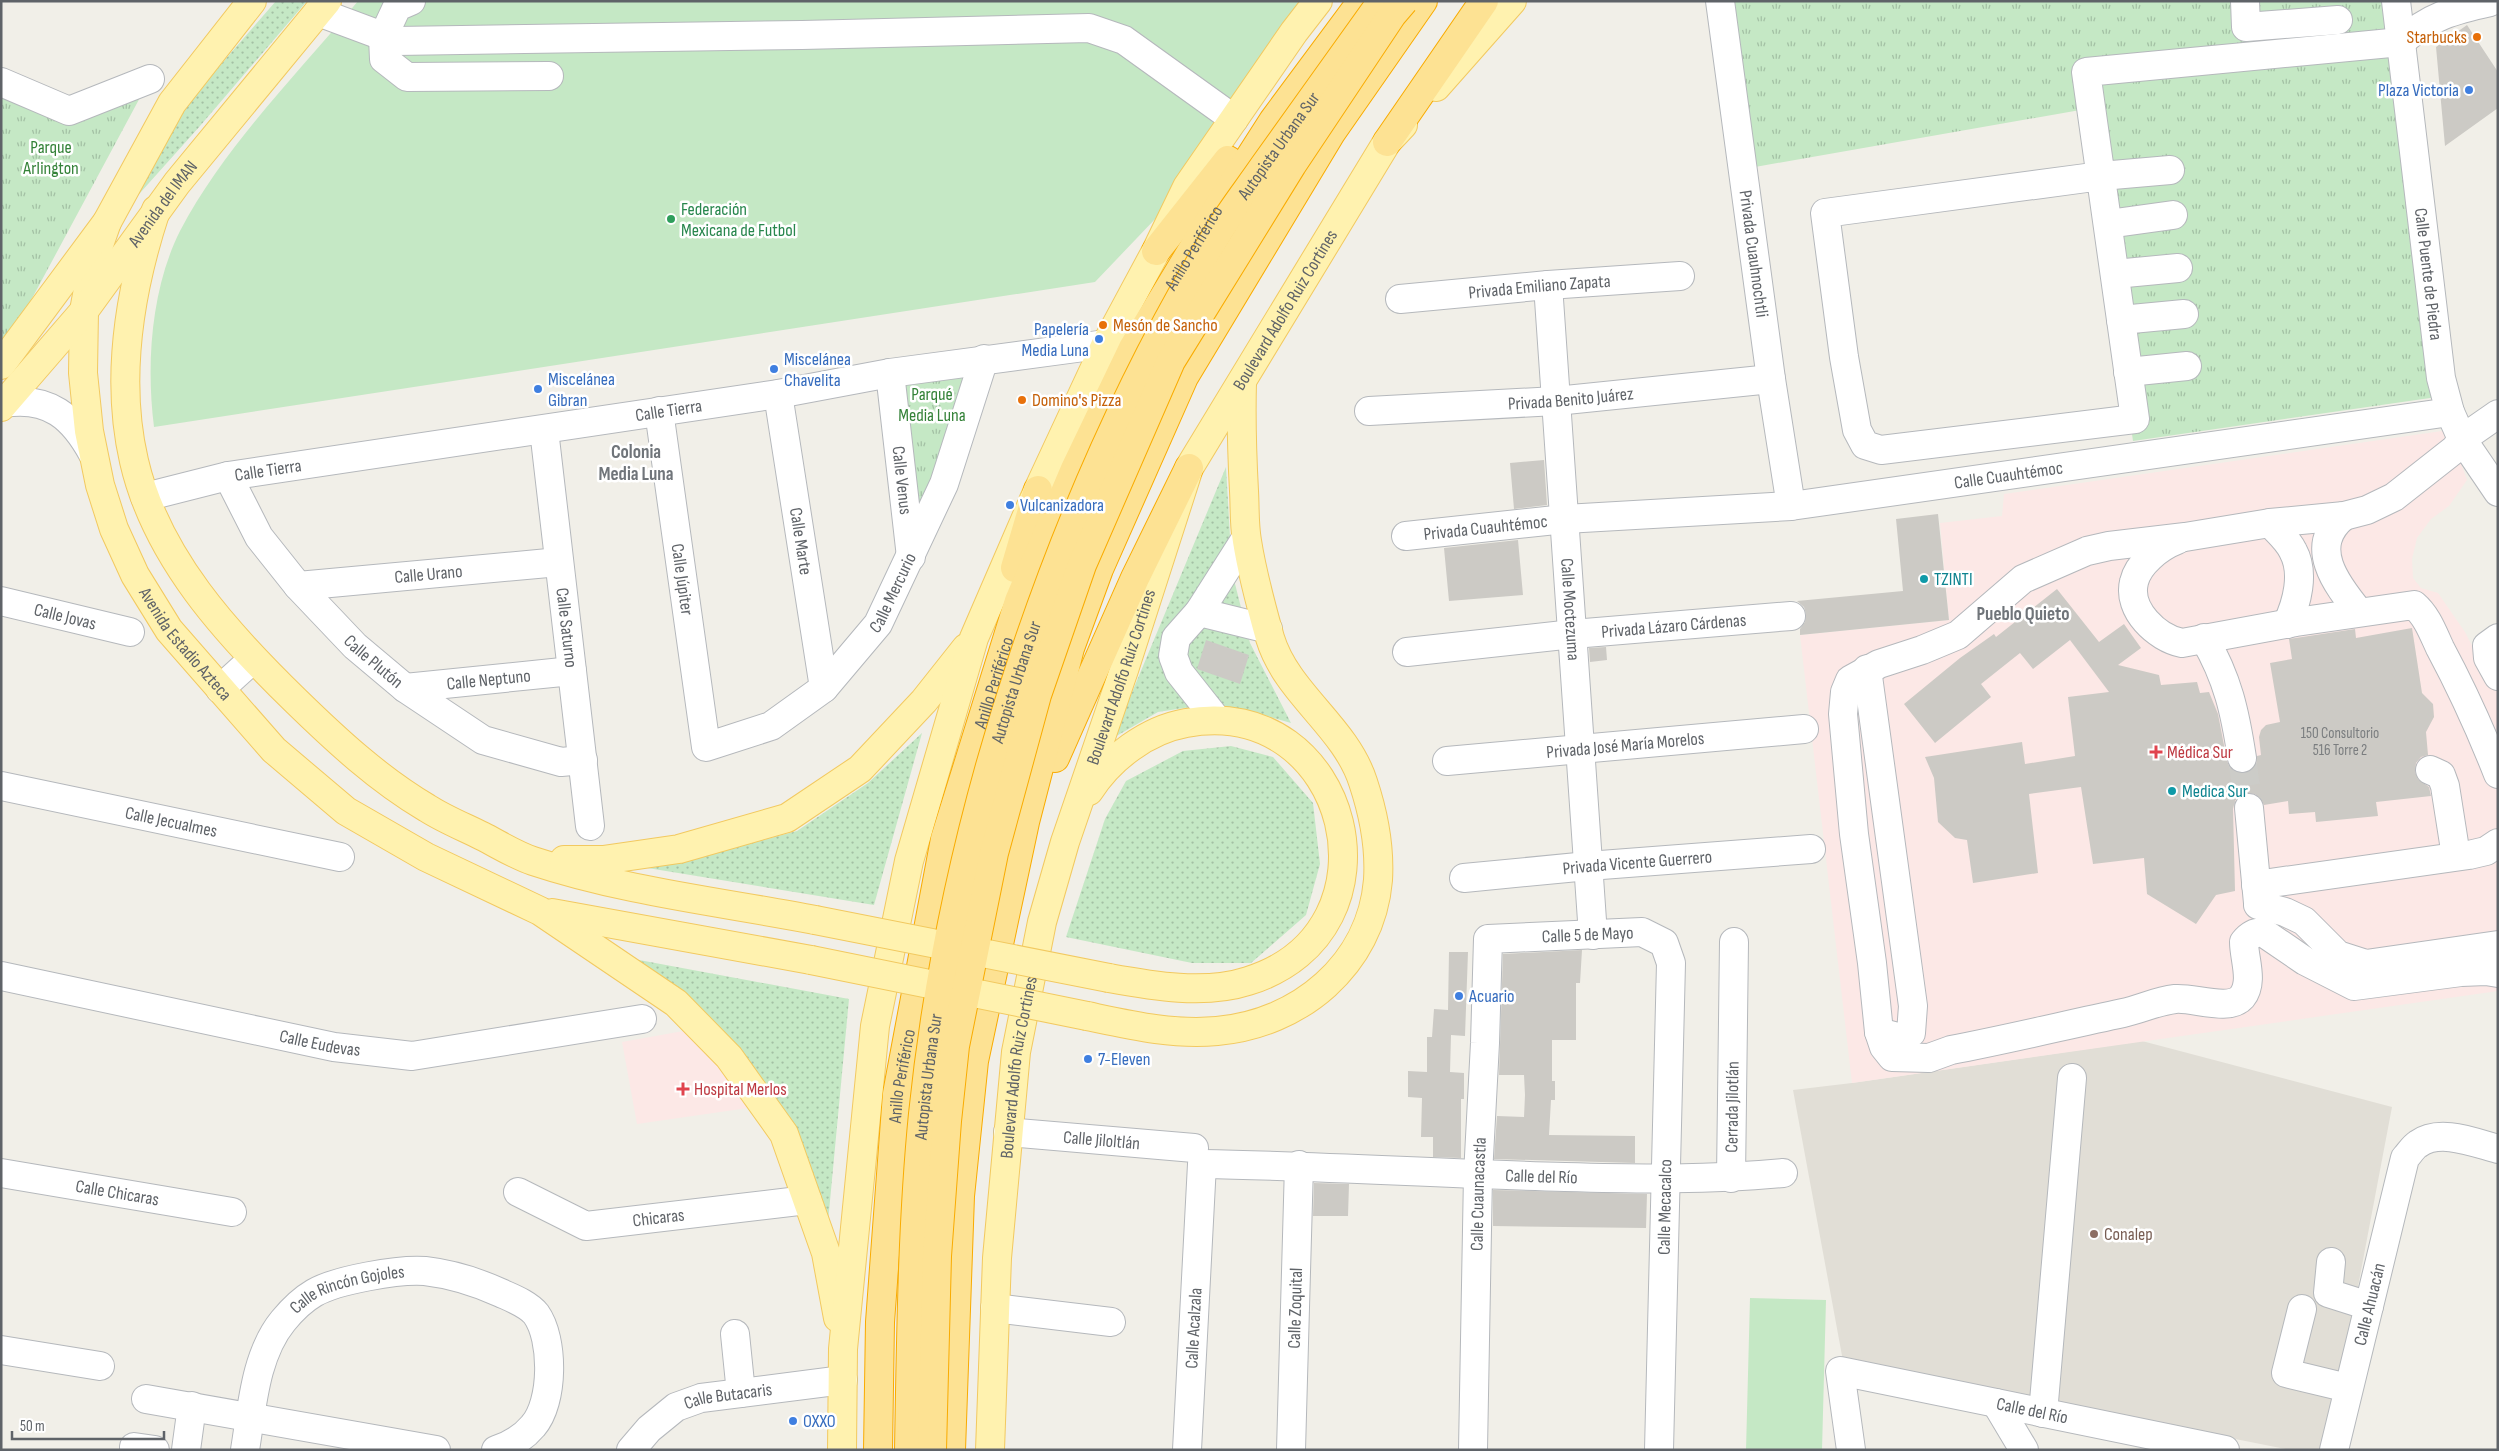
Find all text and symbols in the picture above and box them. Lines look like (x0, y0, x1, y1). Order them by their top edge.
place label: Starbucks (2407, 27, 2467, 48)
marker: Starbucks (2471, 31, 2483, 43)
place label: Plaza Victoria (2378, 80, 2459, 101)
marker: Plaza Victoria (2463, 84, 2475, 96)
street label: Autopista Urbana Sur (1233, 88, 1324, 204)
park label: Parque Arlington (22, 137, 79, 179)
street label: Avenida del IMAN (123, 156, 202, 252)
street label: Privada Cuauhnochtli (1735, 189, 1773, 319)
place label: Federación Mexicana de Futbol (681, 199, 796, 241)
street label: Anillo Periférico (1160, 202, 1227, 295)
street label: Calle Puente de Piedra (2410, 207, 2447, 341)
marker: Federación Mexicana de Futbol (665, 213, 677, 225)
street label: Boulevard Adolfo Ruiz Cortines (1228, 226, 1342, 394)
street label: Privada Emiliano Zapata (1467, 270, 1611, 303)
place label: Mesón de Sancho (1113, 315, 1218, 336)
place label: Papelería Media Luna (1022, 319, 1089, 361)
marker: Mesón de Sancho (1097, 319, 1109, 331)
marker: Papelería Media Luna (1093, 333, 1105, 345)
place label: Miscelánea Chavelita (784, 349, 851, 391)
marker: Miscelánea Chavelita (768, 363, 780, 375)
place label: Miscelánea Gibran (548, 369, 615, 411)
marker: Miscelánea Gibran (532, 383, 544, 395)
street label: Privada Benito Juárez (1507, 383, 1635, 414)
park label: Parqué Media Luna (898, 384, 966, 426)
place label: Domino's Pizza (1032, 390, 1121, 411)
marker: Domino's Pizza (1016, 394, 1028, 406)
street label: Calle Tierra (634, 395, 703, 426)
district label: Colonia Media Luna (598, 441, 674, 486)
street label: Calle Venus (888, 445, 917, 516)
street label: Calle Tierra (233, 455, 303, 485)
street label: Calle Cuauhtémoc (1953, 457, 2064, 493)
place label: Vulcanizadora (1020, 495, 1104, 516)
marker: Vulcanizadora (1004, 499, 1016, 511)
street label: Calle Marte (785, 506, 817, 576)
street label: Privada Cuauhtémoc (1423, 510, 1549, 545)
street label: Calle Júpiter (667, 542, 698, 616)
street label: Calle Mercurio (865, 550, 920, 637)
street label: Calle Moctezuma (1556, 557, 1584, 661)
street label: Calle Urano (394, 560, 463, 588)
place label: TZINTI (1934, 569, 1973, 590)
marker: TZINTI (1918, 573, 1930, 585)
street label: Avenida Estadio Azteca (134, 583, 236, 705)
street label: Calle Saturno (552, 587, 582, 669)
street label: Boulevard Adolfo Ruiz Cortines (1082, 587, 1160, 768)
street label: Calle Jovas (32, 599, 98, 634)
district label: Pueblo Quieto (1977, 603, 2069, 626)
street label: Privada Lázaro Cárdenas (1600, 609, 1747, 642)
street label: Autopista Urbana Sur (986, 618, 1046, 747)
street label: Calle Plutón (340, 630, 408, 693)
street label: Anillo Periférico (969, 634, 1018, 732)
street label: Calle Neptuno (446, 665, 532, 694)
house number: 150 Consultorio 516 Torre 2 (2301, 724, 2379, 760)
street label: Privada José María Morelos (1545, 727, 1705, 763)
place label: Médica Sur (2167, 742, 2233, 763)
marker: Médica Sur (2149, 745, 2163, 759)
place label: Medica Sur (2182, 781, 2248, 802)
marker: Medica Sur (2166, 785, 2178, 797)
street label: Calle Jecualmes (123, 802, 219, 842)
street label: Privada Vicente Guerrero (1562, 846, 1713, 879)
street label: Calle 5 de Mayo (1541, 922, 1634, 947)
street label: Boulevard Adolfo Ruiz Cortines (996, 975, 1041, 1159)
place label: Acuario (1468, 986, 1515, 1007)
marker: Acuario (1453, 990, 1465, 1002)
street label: Autopista Urbana Sur (910, 1012, 946, 1142)
street label: Calle Eudevas (278, 1025, 362, 1060)
street label: Anillo Periférico (884, 1027, 919, 1125)
place label: 7-Eleven (1098, 1049, 1151, 1070)
marker: 7-Eleven (1082, 1053, 1094, 1065)
street label: Cerrada Jilotlán (1721, 1061, 1743, 1153)
place label: Hospital Merlos (694, 1079, 787, 1100)
marker: Hospital Merlos (676, 1082, 690, 1096)
street label: Calle Jiloltlán (1062, 1126, 1141, 1154)
street label: Calle Cuaunacastla (1466, 1137, 1490, 1251)
street label: Calle Mecacalco (1654, 1159, 1676, 1255)
street label: Calle del Río (1505, 1165, 1578, 1188)
street label: Calle Chicaras (74, 1175, 161, 1210)
street label: Chicaras (631, 1204, 686, 1231)
place label: Conalep (2104, 1224, 2153, 1245)
marker: Conalep (2088, 1228, 2100, 1240)
street label: Calle Rincón Gojoles (285, 1261, 405, 1318)
street label: Calle Ahuacán (2349, 1261, 2390, 1348)
street label: Calle Zoquital (1283, 1267, 1307, 1349)
street label: Calle Acalzala (1181, 1287, 1206, 1369)
street label: Calle Butacaris (681, 1379, 773, 1414)
street label: Calle del Río (1995, 1393, 2070, 1428)
scale bar (12, 1408, 165, 1440)
place label: OXXO (803, 1411, 836, 1432)
marker: OXXO (787, 1415, 799, 1427)
text: 50 m (20, 1417, 45, 1436)

